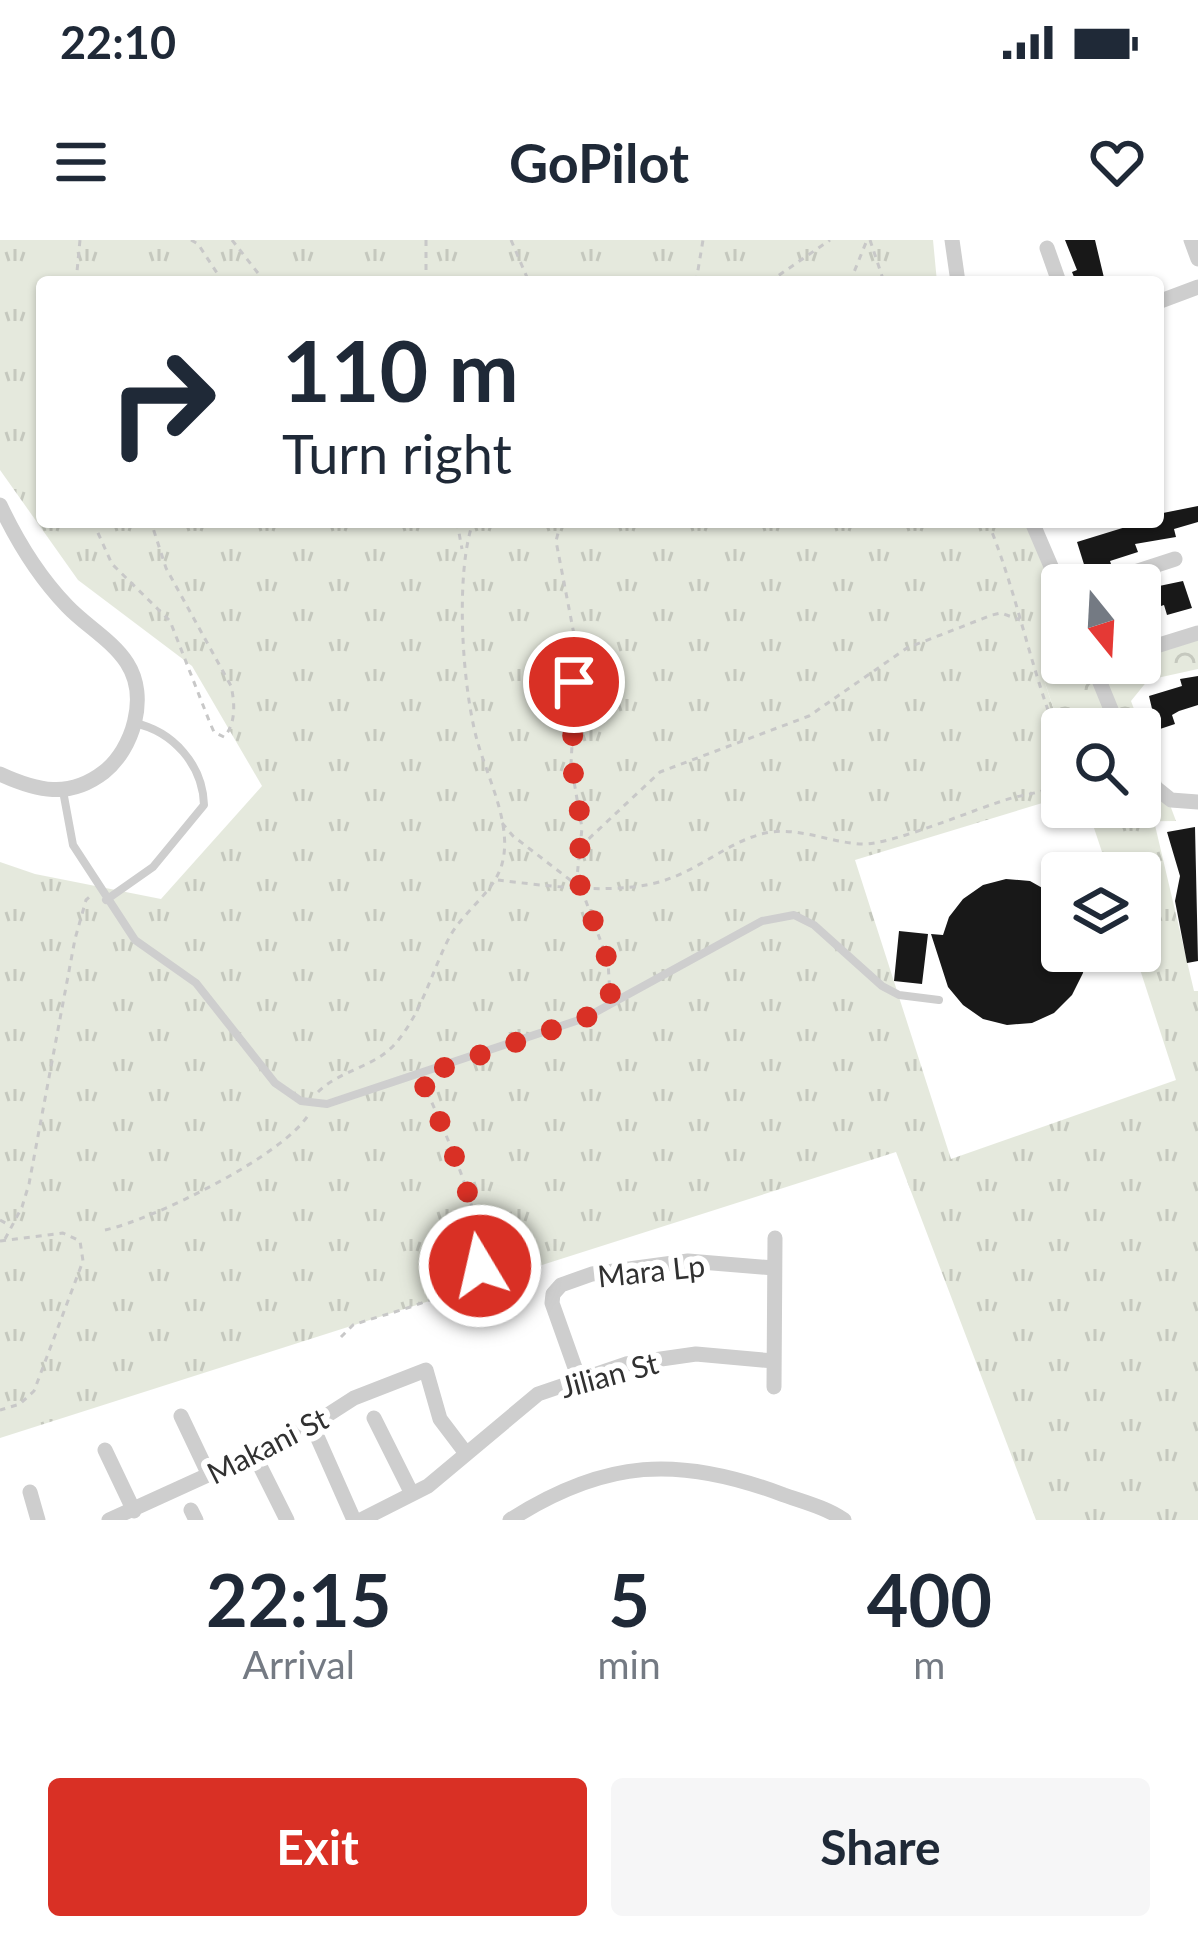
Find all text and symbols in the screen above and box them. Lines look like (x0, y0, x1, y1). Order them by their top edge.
text: 22:10 (60, 15, 176, 69)
icon: menu (48, 129, 114, 195)
icon: heart (1084, 129, 1150, 195)
text: GoPilot (509, 130, 689, 195)
text: 110 m (282, 319, 519, 420)
icon: right (84, 324, 240, 480)
text: Turn right (282, 421, 512, 486)
north arrow (1041, 564, 1161, 684)
map controls (1041, 564, 1161, 972)
pin (523, 631, 625, 733)
icon: arrive (541, 649, 607, 715)
button: search (1041, 708, 1161, 828)
button: layers (1041, 852, 1161, 972)
position arrow (417, 1203, 543, 1329)
street label: Mara Lp (596, 1246, 706, 1294)
street label: Jilian St (556, 1344, 662, 1404)
street label: Makani St (201, 1399, 333, 1491)
text: 22:15 (206, 1556, 392, 1642)
text: 5 (608, 1556, 650, 1642)
text: 400 (867, 1556, 992, 1642)
text: Arrival (243, 1641, 355, 1687)
text: min (598, 1641, 661, 1687)
text: m (913, 1641, 945, 1687)
button: Exit (48, 1778, 587, 1916)
button: Share (611, 1778, 1150, 1916)

